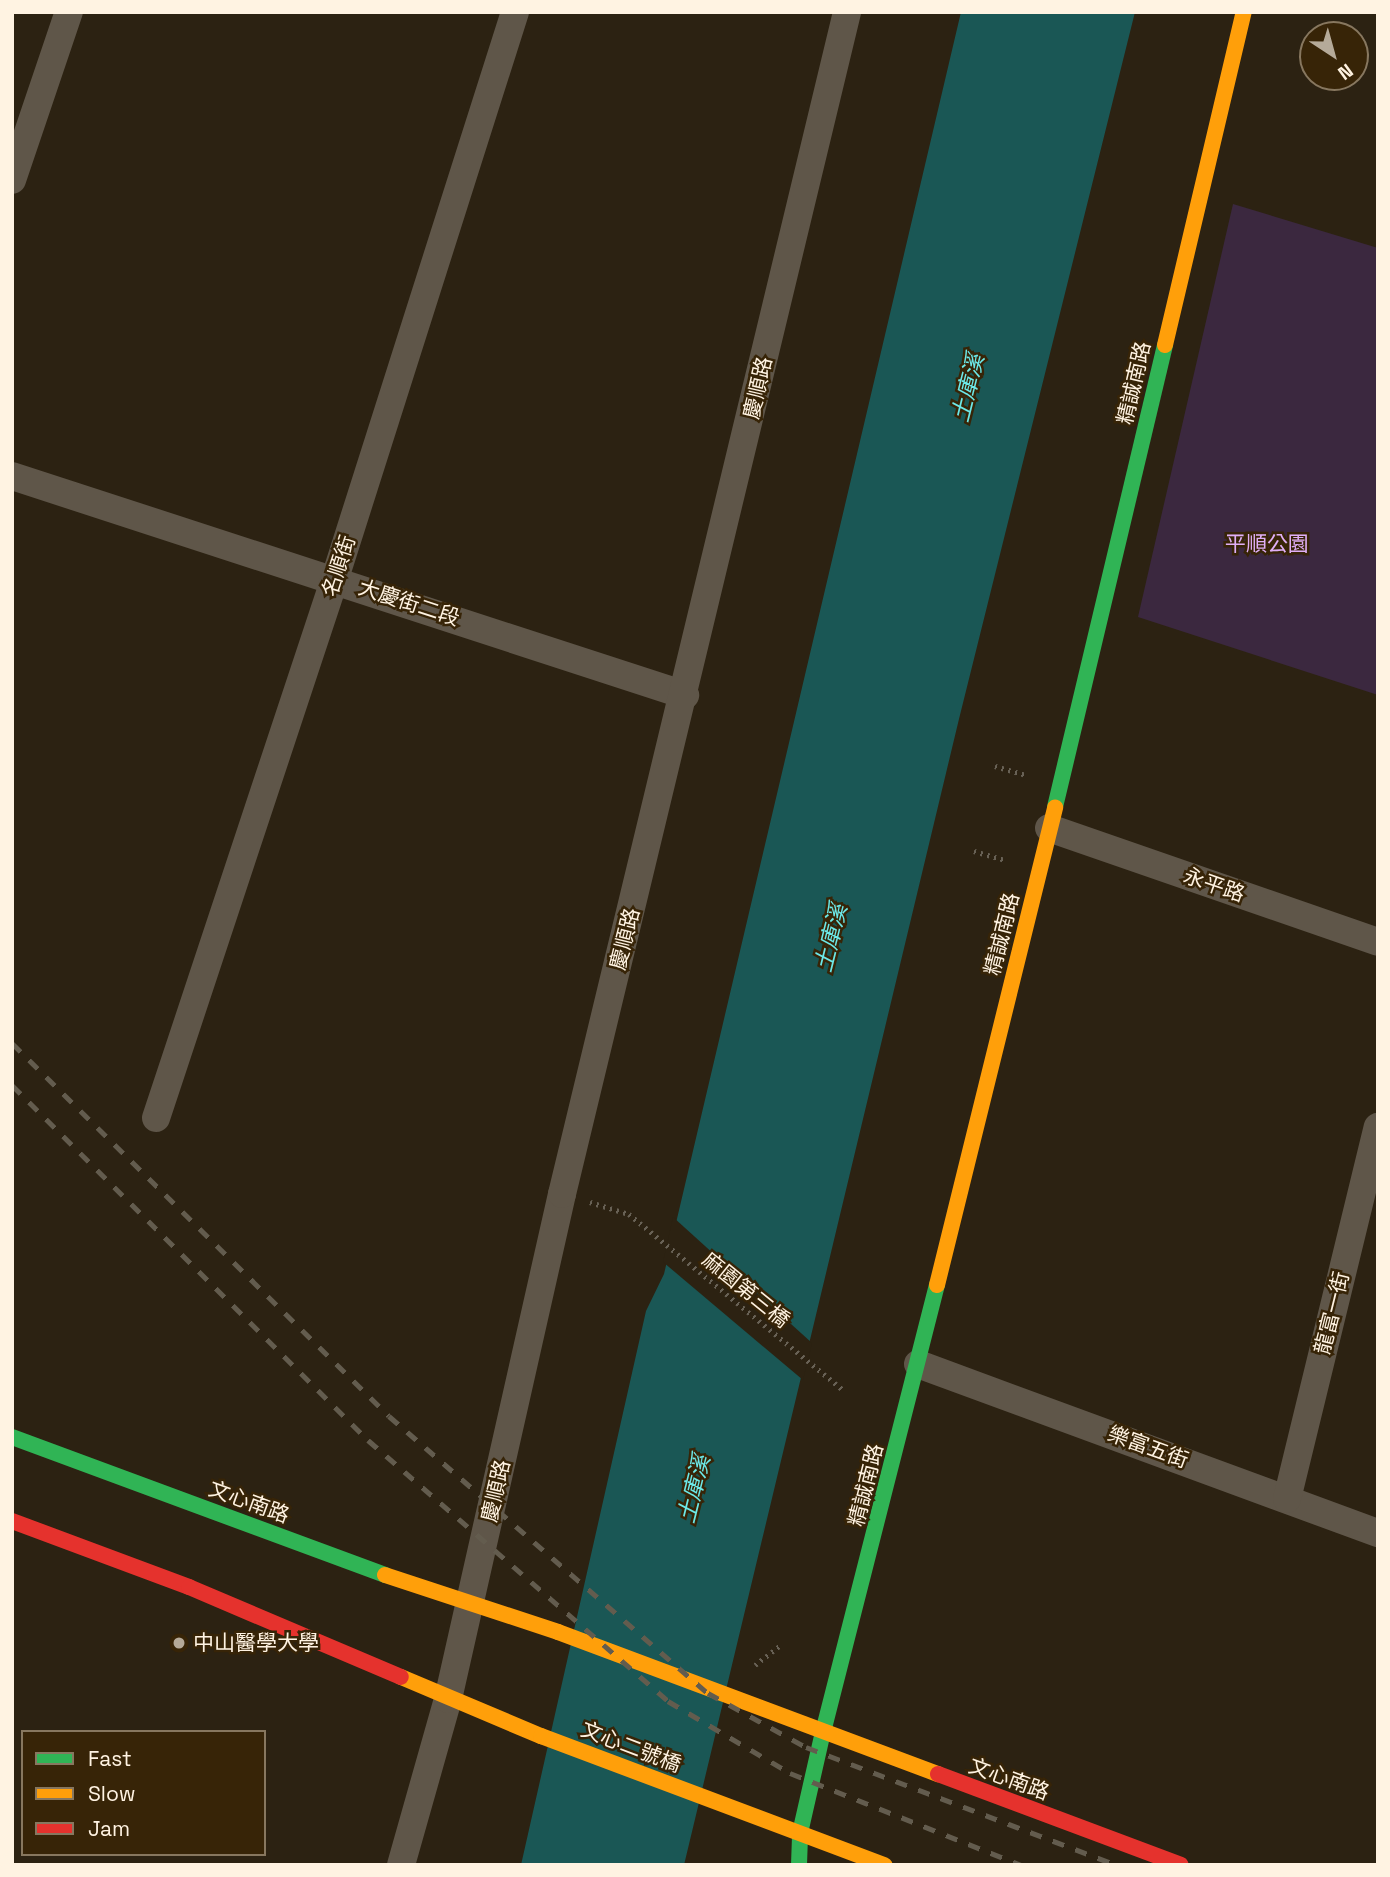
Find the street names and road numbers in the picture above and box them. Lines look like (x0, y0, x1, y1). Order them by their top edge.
street label: 精誠南路 (1112, 339, 1156, 427)
street label: 慶順路 (739, 354, 777, 422)
street label: 名順街 (317, 532, 361, 600)
street label: 大慶街二段 (355, 575, 463, 631)
street label: 永平路 (1180, 863, 1248, 907)
street label: 精誠南路 (980, 890, 1024, 978)
street label: 慶順路 (605, 905, 645, 973)
street label: 麻園第三橋 (697, 1247, 795, 1333)
street label: 龍富一街 (1310, 1269, 1354, 1357)
street label: 樂富五街 (1104, 1421, 1192, 1473)
street label: 精誠南路 (844, 1441, 888, 1529)
street label: 慶順路 (477, 1457, 515, 1525)
street label: 文心南路 (205, 1476, 293, 1528)
street label: 文心二號橋 (577, 1716, 685, 1778)
street label: 文心南路 (965, 1753, 1053, 1805)

